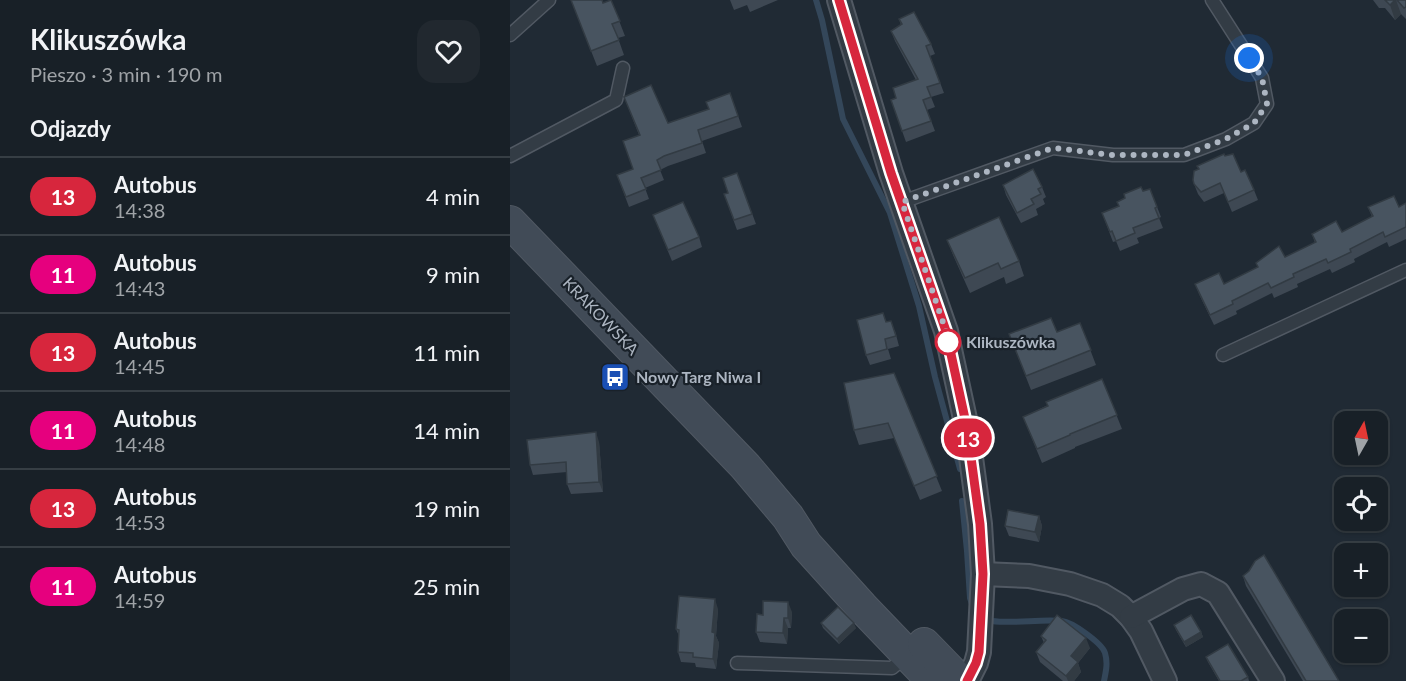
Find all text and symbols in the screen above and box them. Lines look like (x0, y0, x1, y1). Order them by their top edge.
button: heart (417, 20, 480, 83)
text: Klikuszówka (30, 22, 186, 56)
your location (1234, 43, 1264, 73)
text: Pieszo · 3 min · 190 m (30, 62, 223, 86)
text: Odjazdy (30, 115, 111, 142)
text: Autobus (114, 171, 197, 198)
text: 4 min (426, 183, 480, 210)
text: 13 (51, 184, 75, 209)
text: 14:38 (114, 198, 165, 222)
text: Autobus (114, 249, 197, 276)
text: 9 min (426, 261, 480, 288)
text: 11 (51, 262, 75, 287)
street label: KRAKOWSKA (560, 273, 643, 359)
text: 14:43 (114, 276, 165, 300)
text: Autobus (114, 327, 197, 354)
marker: Klikuszówka (935, 329, 961, 355)
place label: Klikuszówka (966, 332, 1055, 351)
text: 11 min (413, 339, 480, 366)
text: 13 (51, 340, 75, 365)
text: 14:45 (114, 354, 165, 378)
bus stop icon: Nowy Targ Niwa I (599, 361, 631, 393)
place label: Nowy Targ Niwa I (636, 367, 761, 386)
text: Autobus (114, 405, 197, 432)
north arrow (1334, 411, 1388, 465)
map controls (1334, 411, 1388, 663)
text: 14 min (413, 417, 480, 444)
text: 11 (51, 418, 75, 443)
line badge: 13 (941, 418, 995, 458)
text: 13 (956, 426, 980, 451)
text: 14:48 (114, 432, 165, 456)
button: locate (1334, 477, 1388, 531)
text: Autobus (114, 483, 197, 510)
text: 19 min (413, 495, 480, 522)
text: 13 (51, 496, 75, 521)
text: 14:53 (114, 510, 165, 534)
button: + (1334, 543, 1388, 597)
text: Autobus (114, 561, 197, 588)
text: 25 min (413, 573, 480, 600)
text: 11 (51, 574, 75, 599)
text: 14:59 (114, 588, 165, 612)
button: − (1334, 609, 1388, 663)

